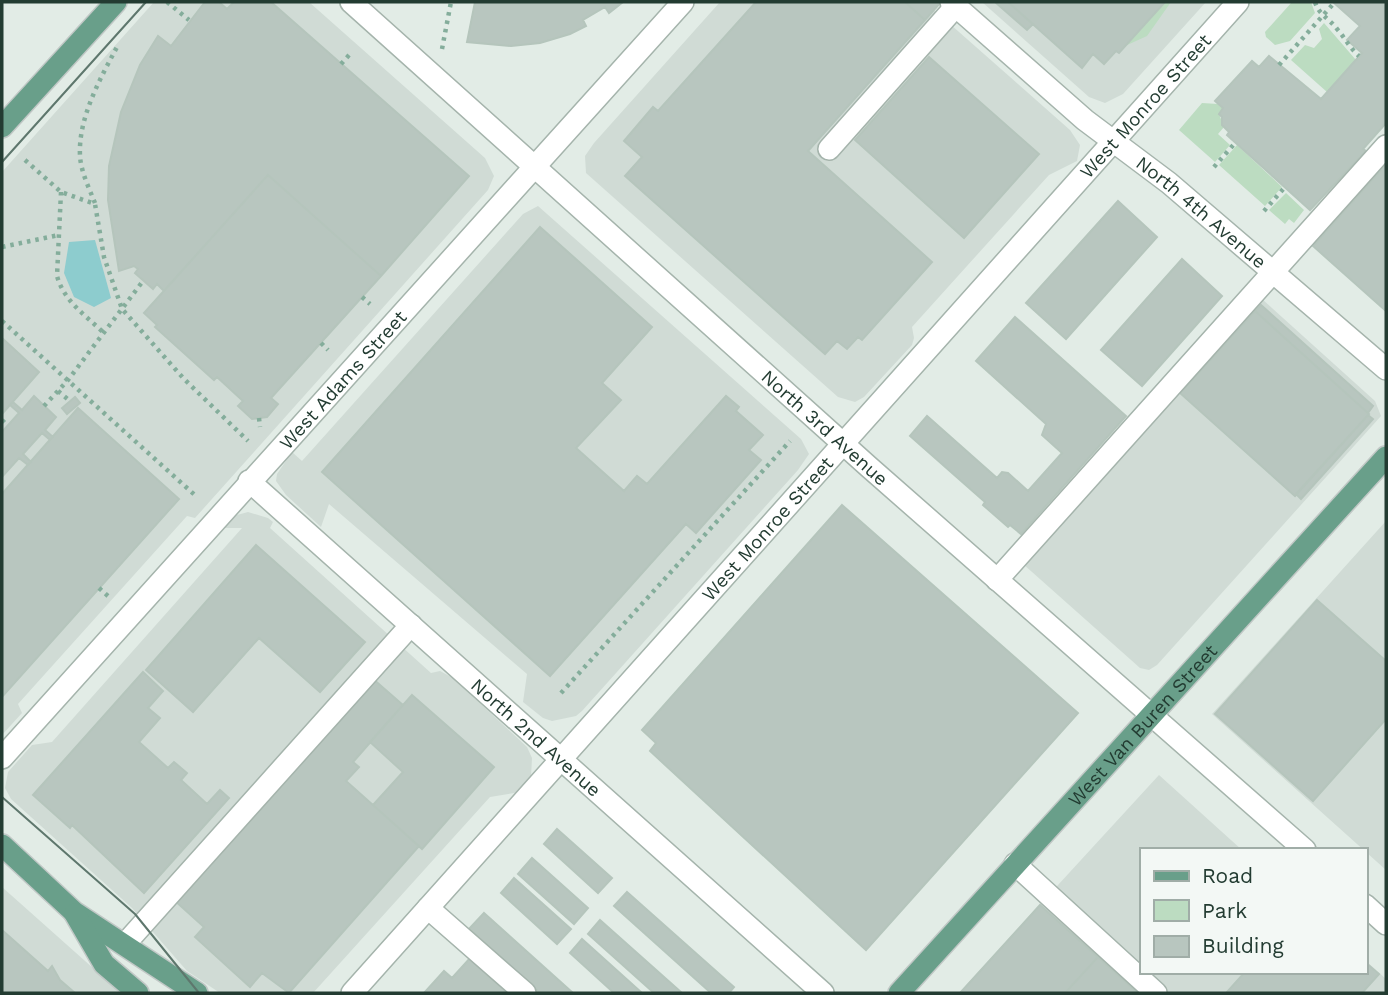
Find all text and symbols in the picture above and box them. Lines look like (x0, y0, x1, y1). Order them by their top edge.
street label: West Monroe Street (1075, 29, 1216, 183)
street label: North 4th Avenue (1132, 151, 1271, 273)
street label: West Adams Street (274, 306, 411, 454)
street label: North 3rd Avenue (757, 365, 893, 490)
street label: West Monroe Street (697, 452, 838, 605)
street label: West Van Buren Street (1063, 639, 1222, 811)
street label: North 2nd Avenue (467, 673, 606, 801)
legend (1140, 848, 1367, 974)
text: Road (1202, 863, 1253, 888)
text: Park (1202, 898, 1247, 923)
text: Building (1202, 933, 1284, 958)

